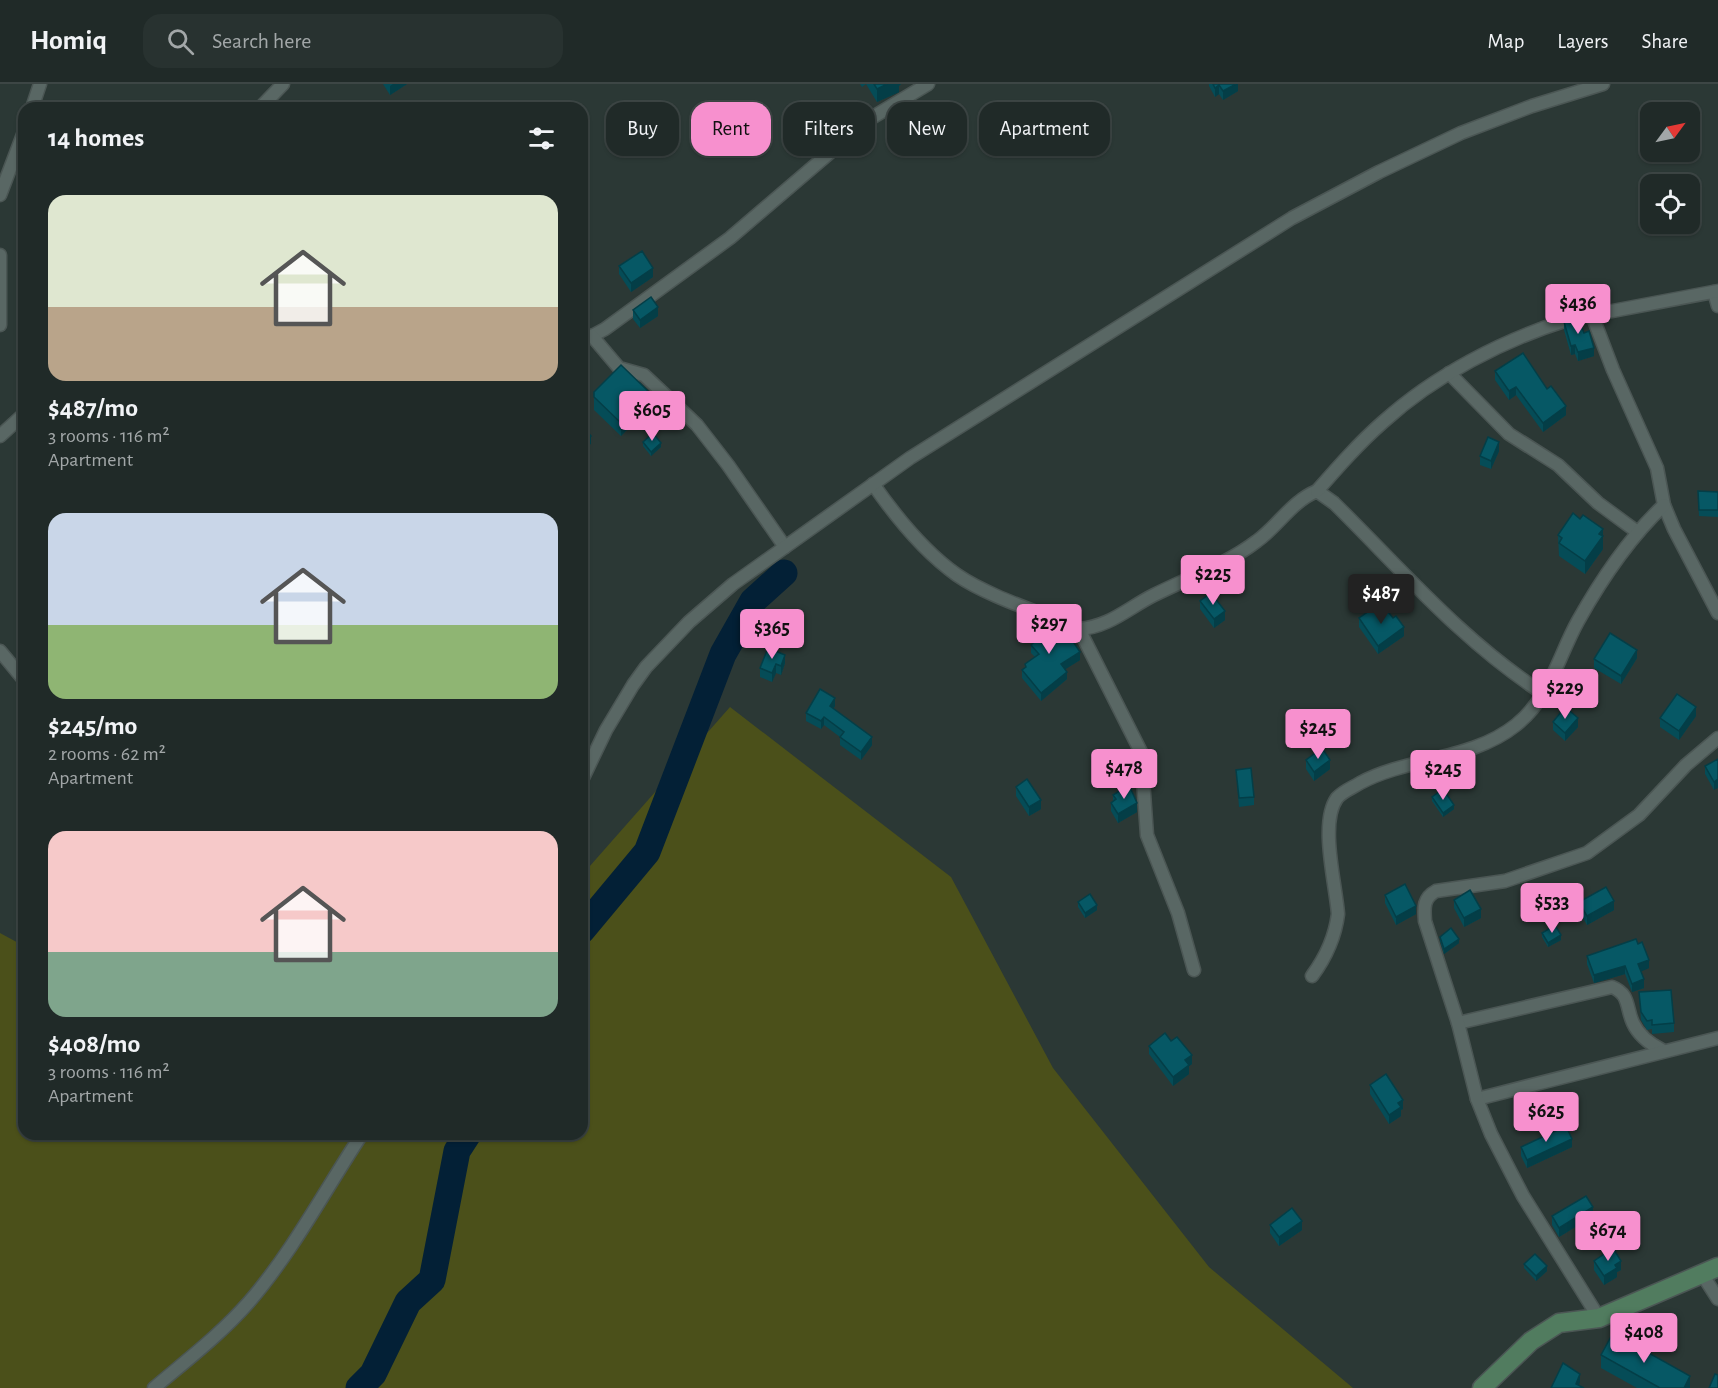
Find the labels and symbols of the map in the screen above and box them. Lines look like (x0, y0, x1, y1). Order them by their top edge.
north arrow (1640, 102, 1700, 162)
pin: $436 (1542, 284, 1614, 335)
pin: $605 (616, 391, 688, 442)
pin: $225 (1177, 555, 1249, 606)
pin: $487 (1345, 574, 1417, 625)
pin: $297 (1013, 604, 1085, 655)
pin: $365 (736, 609, 808, 660)
pin: $229 (1529, 669, 1601, 720)
pin: $245 (1282, 709, 1354, 760)
pin: $478 (1088, 749, 1160, 800)
pin: $245 (1407, 750, 1479, 801)
pin: $533 (1516, 883, 1588, 934)
pin: $625 (1510, 1092, 1582, 1143)
pin: $674 (1572, 1211, 1644, 1262)
pin: $408 (1608, 1313, 1680, 1364)

